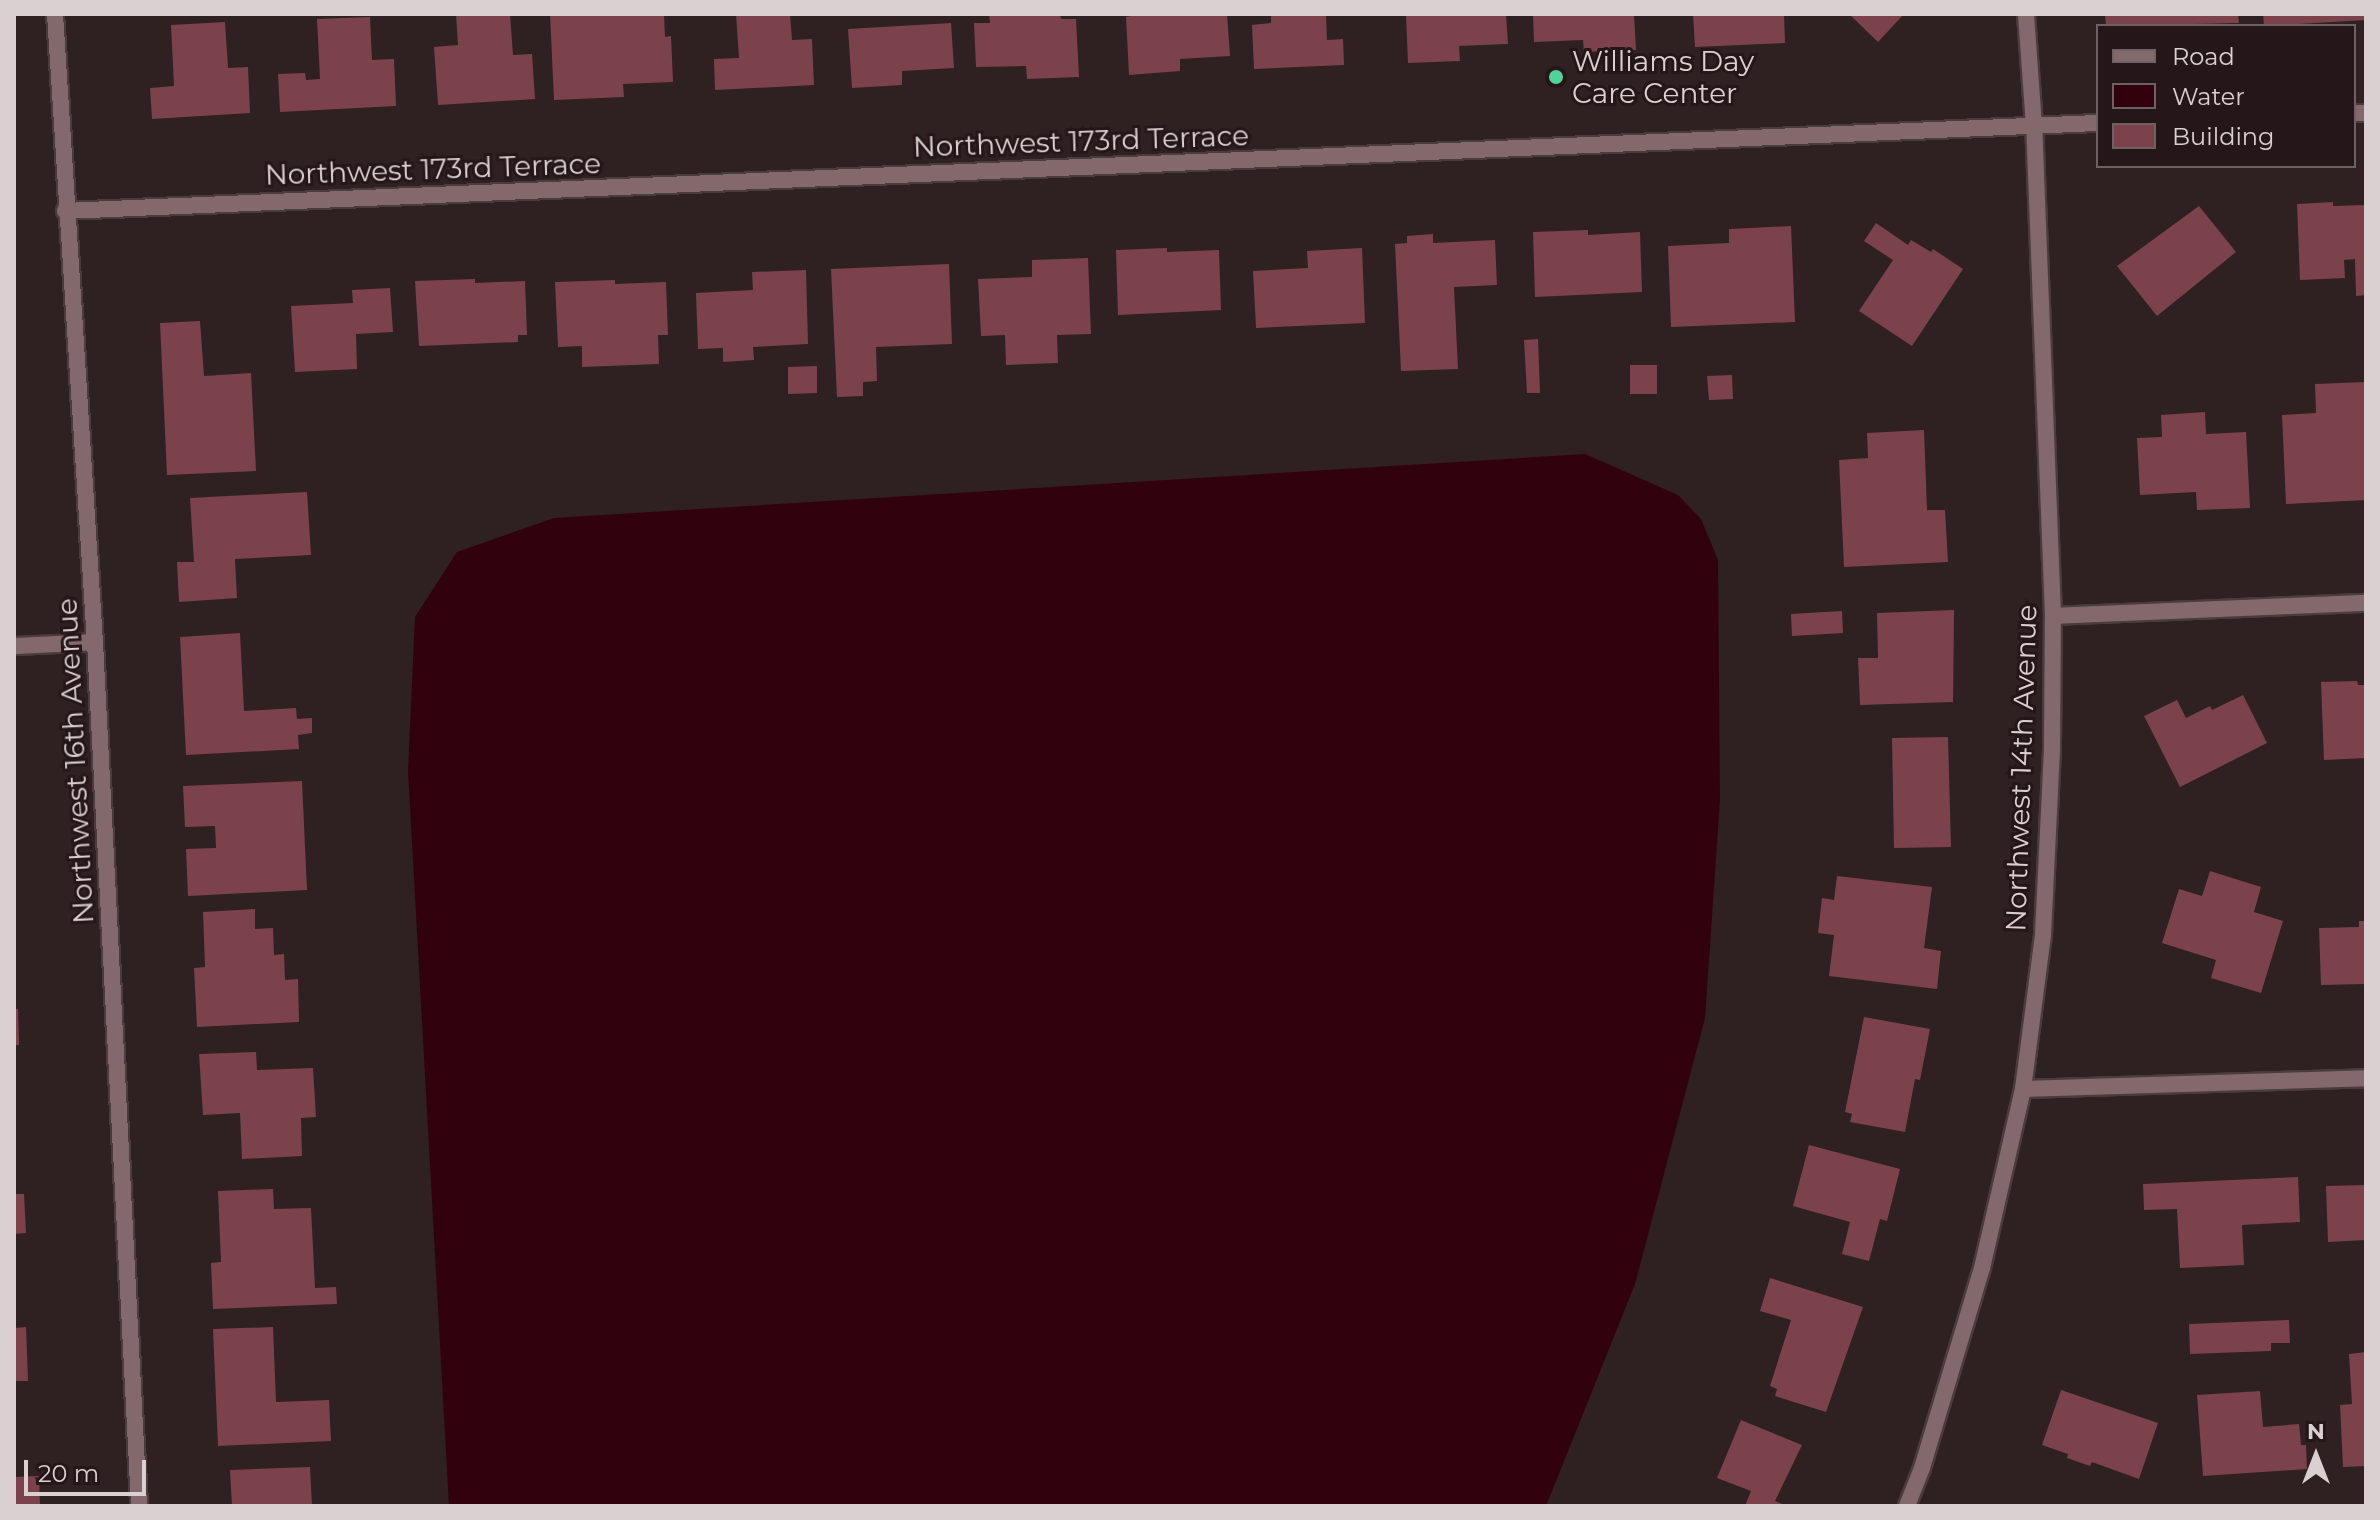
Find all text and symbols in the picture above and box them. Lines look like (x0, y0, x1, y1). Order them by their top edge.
legend (2096, 24, 2356, 168)
text: Road (2172, 42, 2235, 71)
place label: Williams Day Care Center (1572, 44, 1754, 110)
marker: Williams Day Care Center (1547, 68, 1565, 86)
text: Water (2172, 82, 2245, 111)
street label: Northwest 173rd Terrace (912, 118, 1250, 164)
text: Building (2172, 122, 2275, 151)
street label: Northwest 173rd Terrace (264, 146, 602, 192)
street label: Northwest 16th Avenue (50, 597, 100, 925)
street label: Northwest 14th Avenue (1998, 604, 2044, 932)
north arrow (2276, 1416, 2356, 1496)
text: N (2307, 1418, 2325, 1445)
scale bar (28, 1444, 150, 1494)
text: 20 m (38, 1459, 99, 1488)

